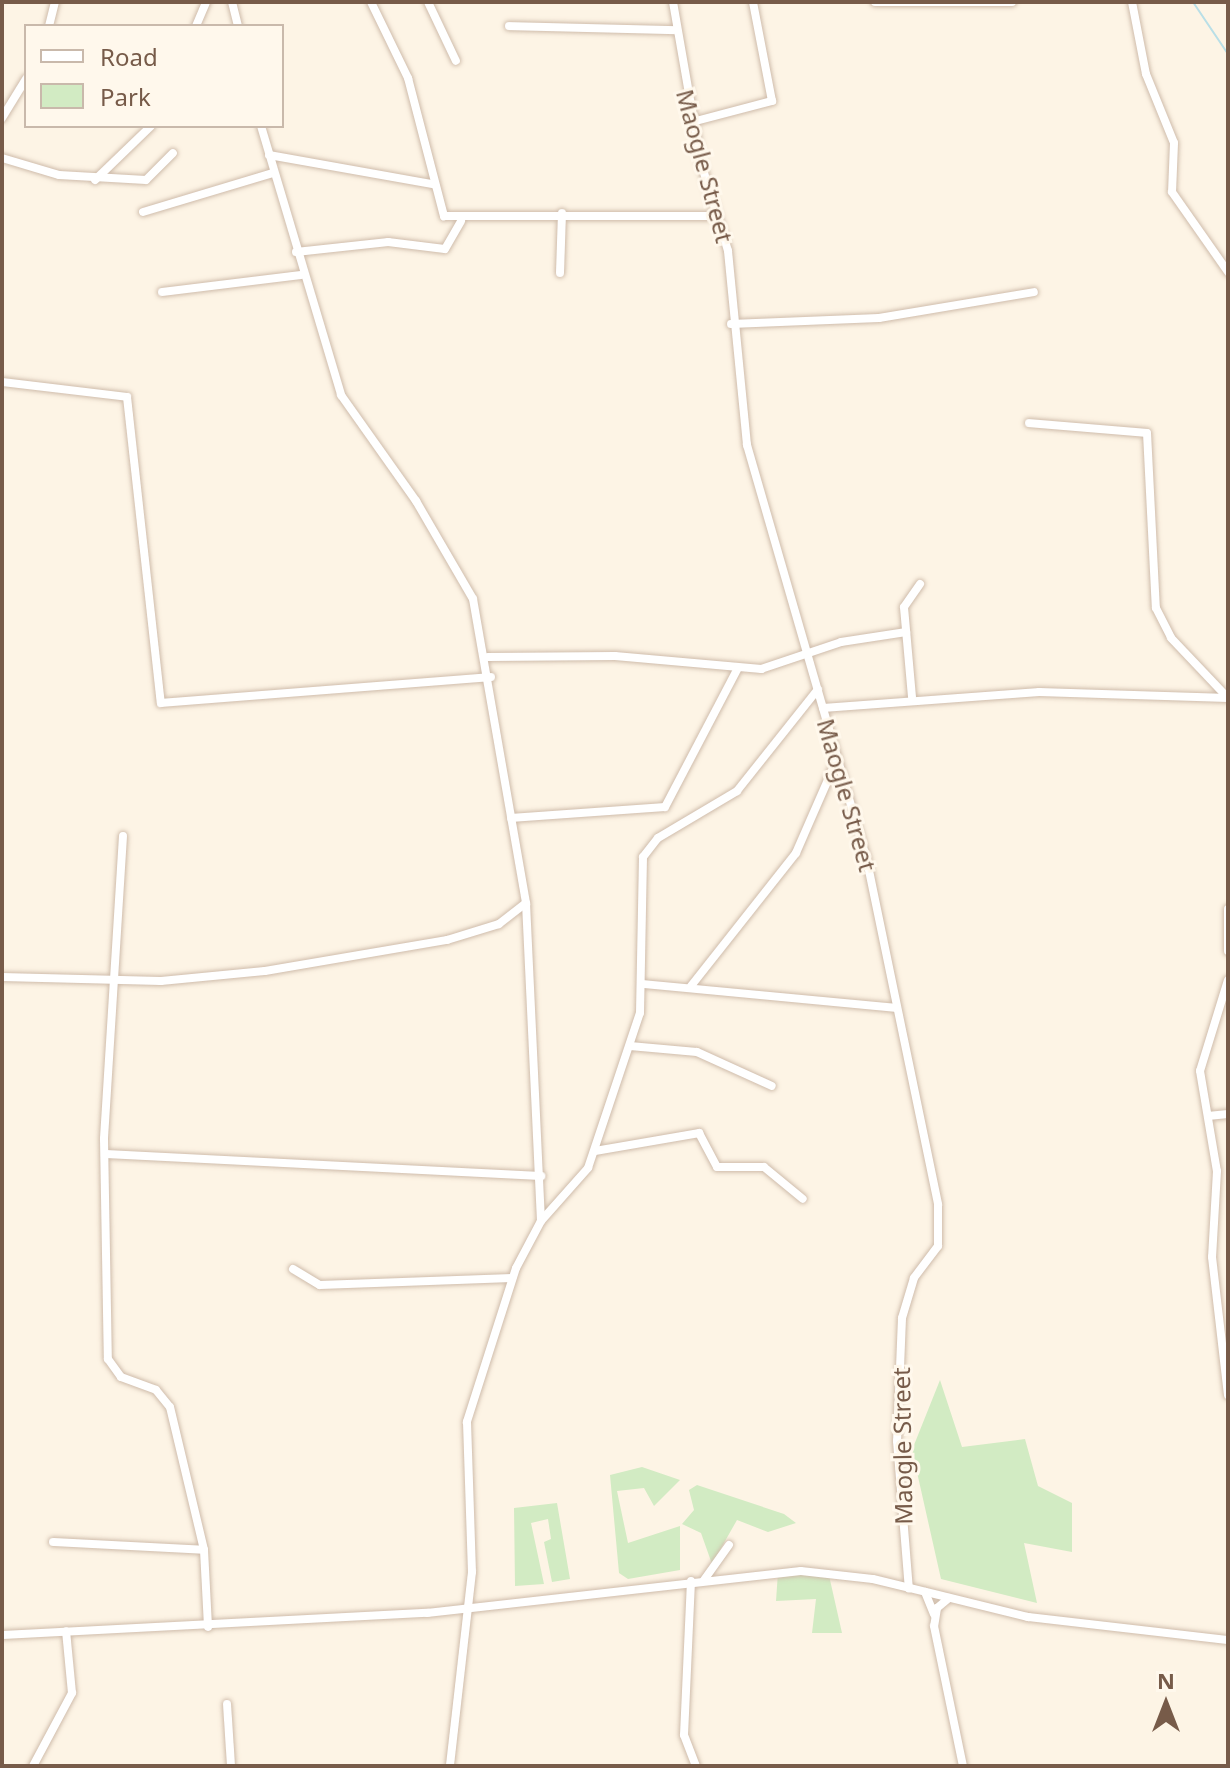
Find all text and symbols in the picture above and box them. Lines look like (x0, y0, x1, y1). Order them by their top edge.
legend (24, 24, 284, 128)
text: Road (100, 40, 158, 73)
text: Park (100, 80, 151, 113)
street label: Maogle Street (671, 86, 739, 246)
street label: Maogle Street (811, 715, 883, 875)
street label: Maogle Street (886, 1367, 918, 1525)
north arrow (1126, 1664, 1206, 1744)
text: N (1157, 1665, 1175, 1695)

